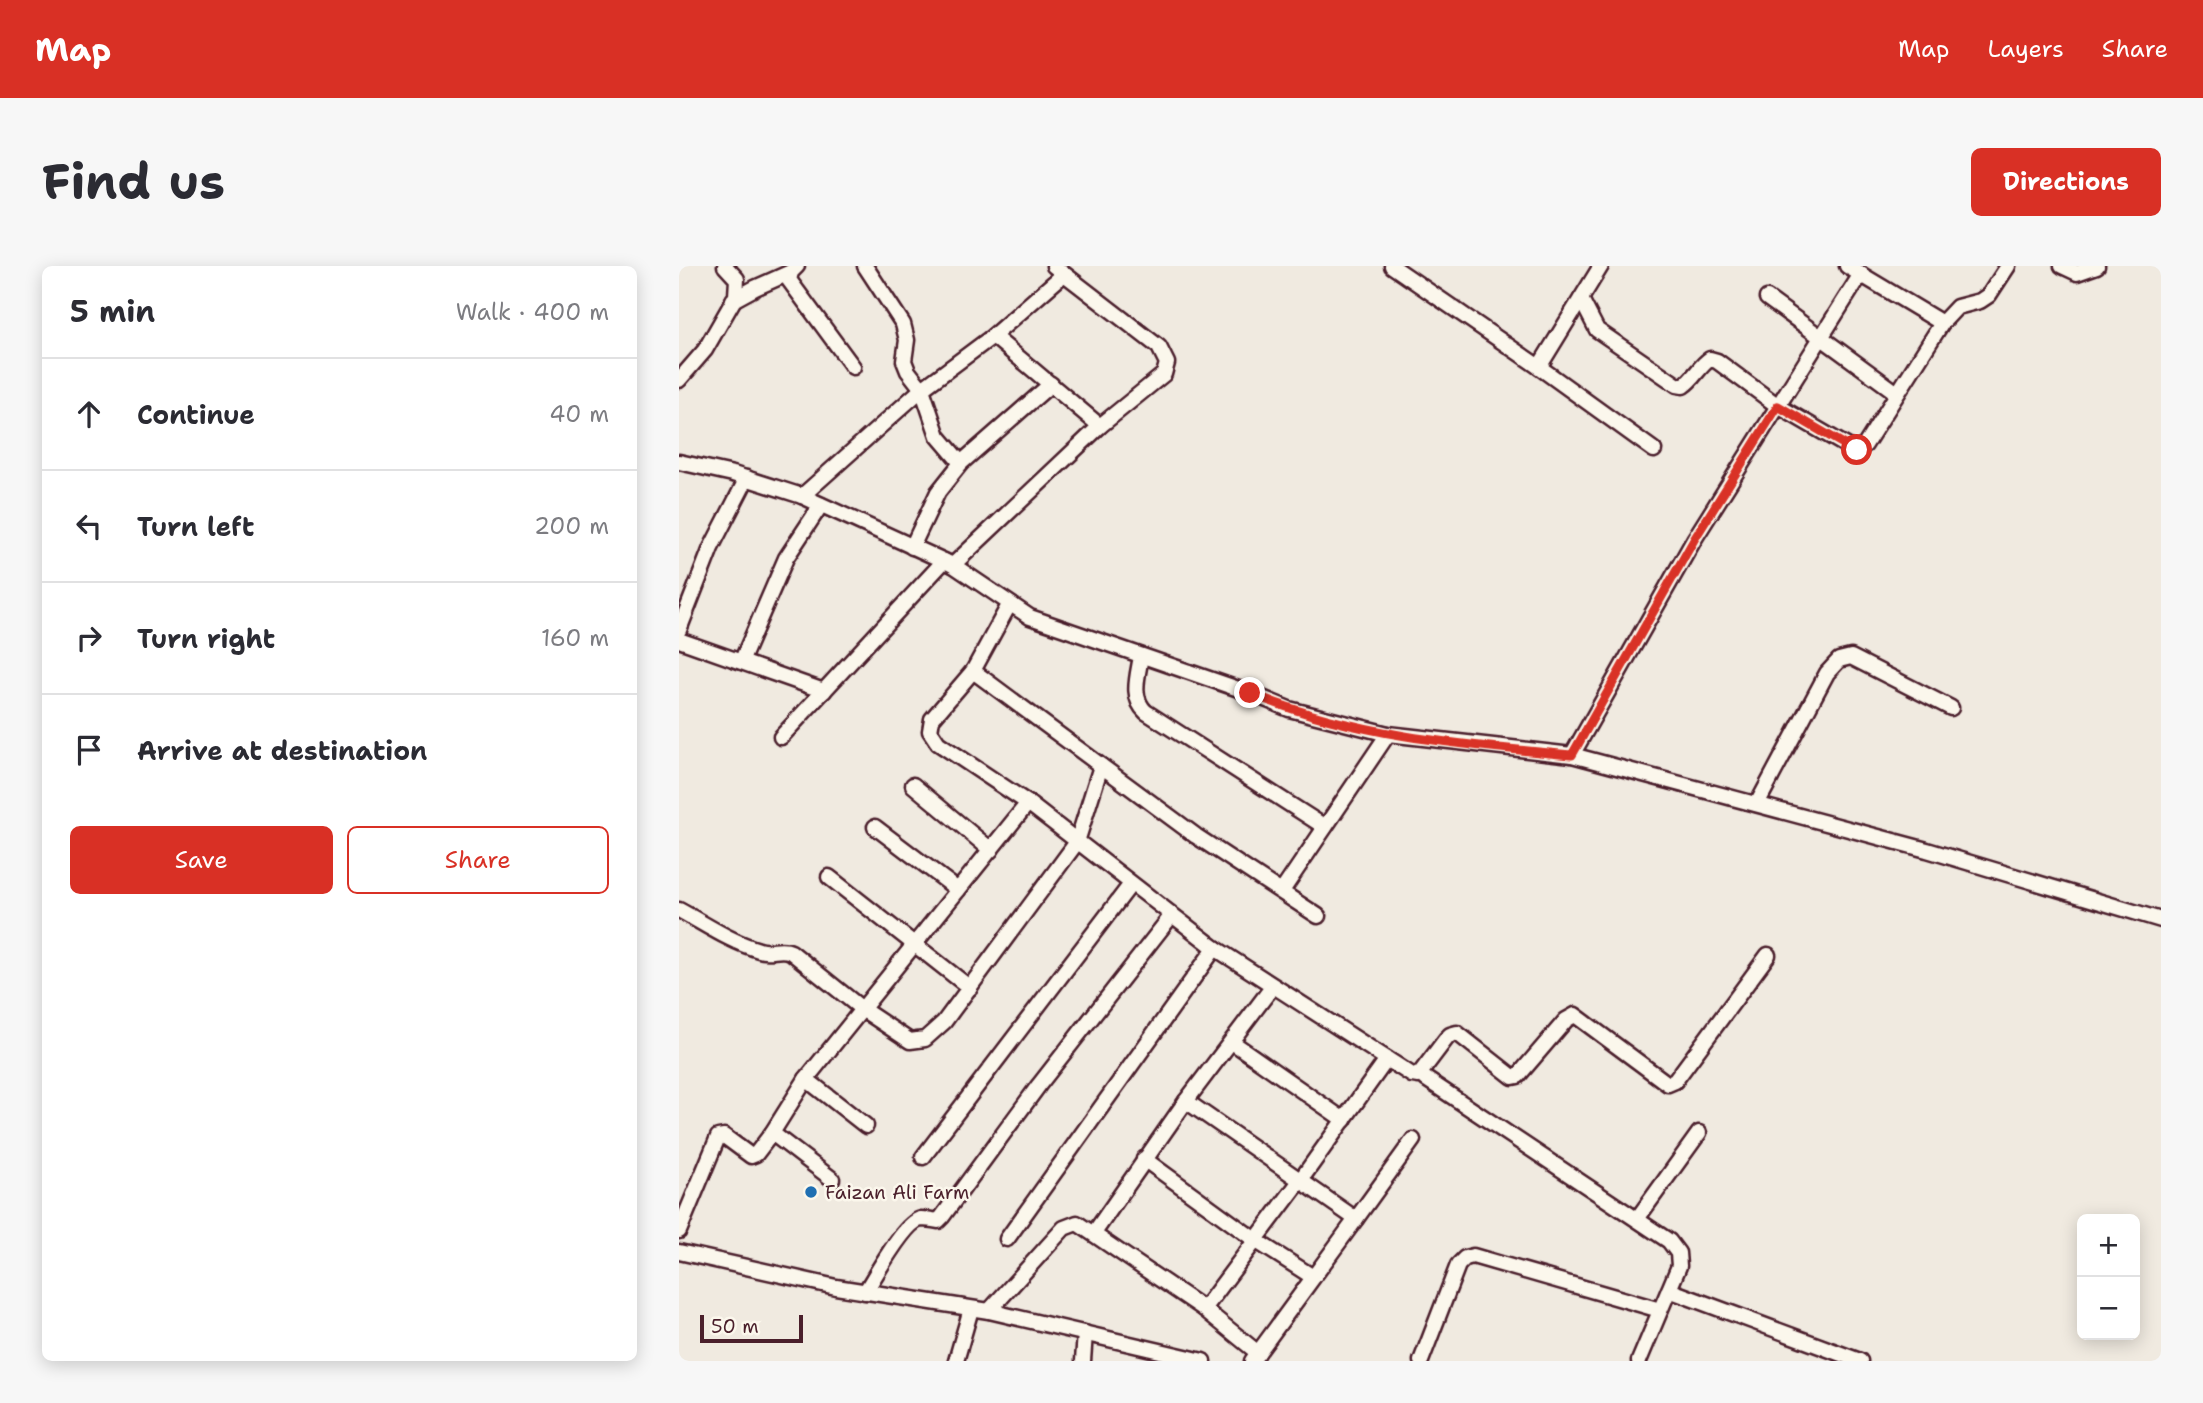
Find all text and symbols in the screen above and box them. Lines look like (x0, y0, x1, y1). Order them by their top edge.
text: Map (35, 27, 111, 72)
text: Map (1898, 33, 1949, 65)
text: Layers (1987, 33, 2064, 65)
text: Share (2102, 33, 2168, 65)
button: Directions (1971, 148, 2161, 216)
text: Find us (42, 149, 225, 215)
text: 5 min (70, 291, 155, 332)
text: Walk · 400 m (456, 297, 609, 327)
icon: ahead (70, 395, 108, 433)
text: Continue (137, 397, 255, 432)
text: 40 m (549, 399, 609, 429)
route start (1841, 434, 1872, 465)
icon: left (70, 507, 108, 545)
text: Turn left (137, 509, 254, 544)
text: 200 m (534, 511, 609, 541)
icon: right (70, 619, 108, 657)
text: Turn right (137, 621, 275, 656)
text: 160 m (541, 623, 609, 653)
route end (1234, 677, 1265, 708)
icon: arrive (70, 731, 108, 769)
text: Arrive at destination (137, 733, 427, 768)
button: Save (70, 826, 333, 894)
button: Share (347, 826, 609, 894)
place label: Faizan Ali Farm (825, 1180, 969, 1205)
marker: Faizan Ali Farm (803, 1184, 819, 1200)
map controls (2077, 1214, 2140, 1340)
button: + (2077, 1214, 2140, 1277)
button: − (2077, 1277, 2140, 1340)
scale bar (700, 1312, 803, 1344)
text: 50 m (711, 1314, 759, 1339)

